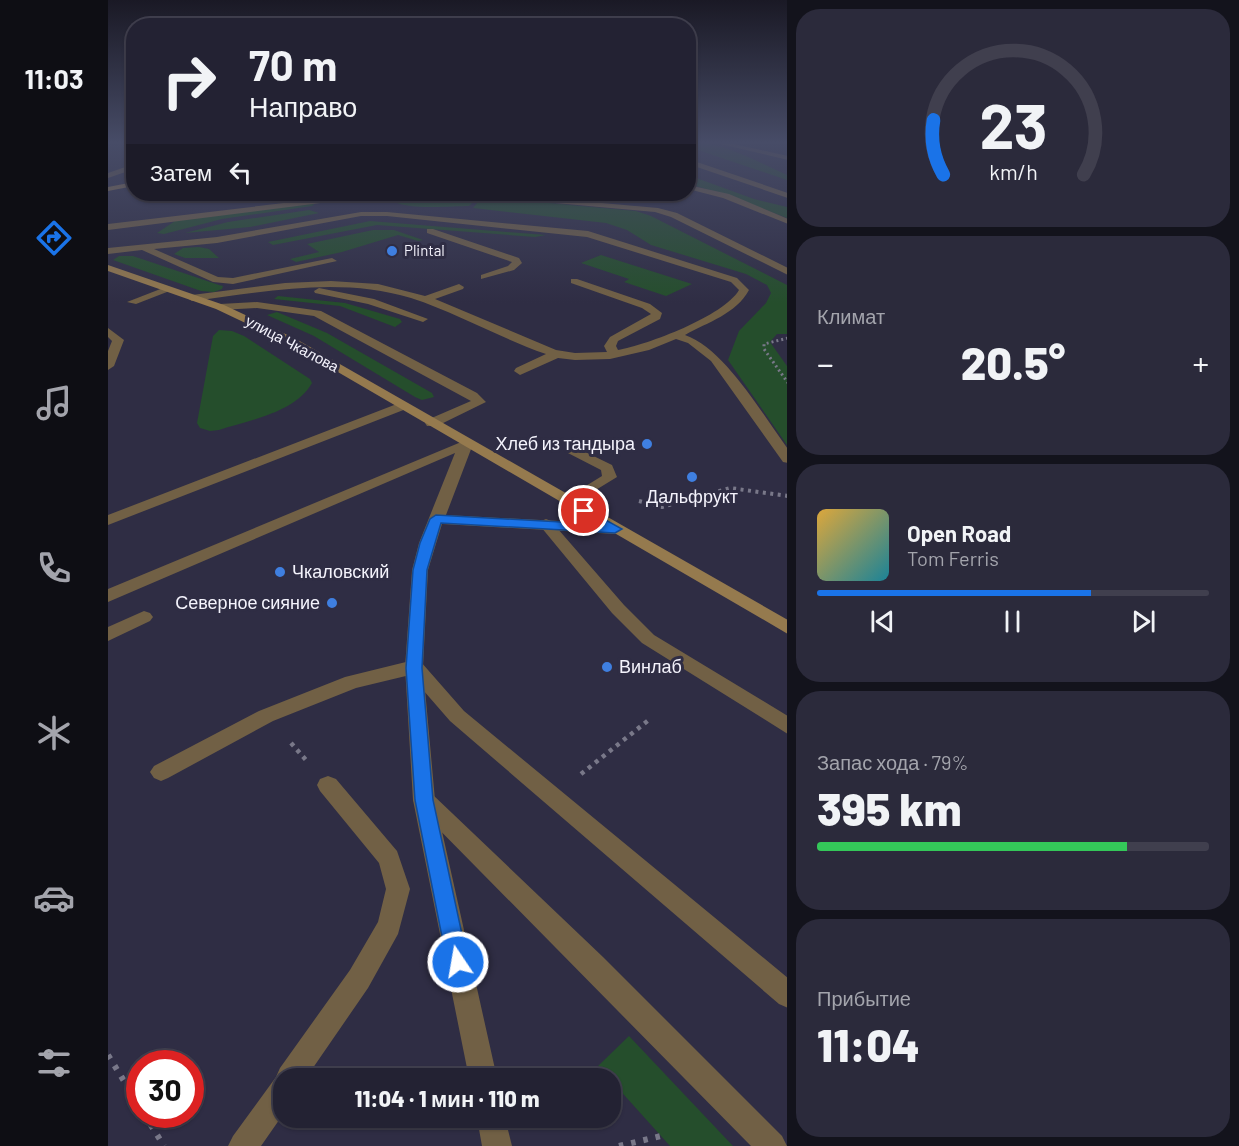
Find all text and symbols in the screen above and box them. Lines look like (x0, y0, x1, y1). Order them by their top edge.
text: 70 m (249, 39, 337, 89)
icon: right (150, 42, 228, 120)
text: 11:03 (24, 62, 84, 94)
text: 23 (979, 87, 1047, 161)
text: Направо (249, 90, 357, 122)
icon: left (224, 156, 257, 189)
text: Затем (150, 159, 212, 185)
text: km/h (989, 160, 1037, 185)
icon: directions (33, 217, 75, 259)
place label: Plintal (404, 241, 445, 259)
marker: Plintal (385, 244, 399, 258)
text: Климат (817, 304, 885, 328)
street label: улица Чкалова (243, 311, 343, 376)
text: 20.5° (961, 335, 1065, 389)
text: − (817, 343, 834, 383)
text: + (1193, 343, 1209, 383)
icon: music (33, 382, 75, 424)
place label: Хлеб из тандыра (495, 432, 636, 454)
marker: Хлеб из тандыра (640, 437, 654, 451)
marker: Дальфрукт (685, 470, 699, 484)
pin (558, 485, 609, 536)
place label: Дальфрукт (646, 485, 738, 507)
icon: arrive (567, 494, 600, 527)
text: Open Road (907, 520, 1011, 546)
text: Tom Ferris (907, 546, 999, 570)
icon: phone (33, 547, 75, 589)
place label: Чкаловский (292, 560, 389, 582)
marker: Чкаловский (273, 565, 287, 579)
place label: Северное сияние (175, 591, 320, 613)
marker: Северное сияние (325, 596, 339, 610)
icon: previous (866, 605, 899, 638)
icon: pause (996, 605, 1029, 638)
icon: next (1127, 605, 1160, 638)
place label: Винлаб (619, 655, 682, 677)
marker: Винлаб (600, 660, 614, 674)
icon: climate (33, 712, 75, 754)
text: Запас хода · 79% (817, 750, 968, 774)
text: 395 km (817, 781, 962, 835)
icon: car (33, 877, 75, 919)
position arrow (426, 930, 490, 994)
text: Прибытие (817, 986, 911, 1010)
text: 11:04 (817, 1017, 920, 1071)
icon: filters (33, 1042, 75, 1084)
speed limit sign: 30 (126, 1050, 204, 1128)
text: 11:04 · 1 мин · 110 m (354, 1085, 540, 1111)

